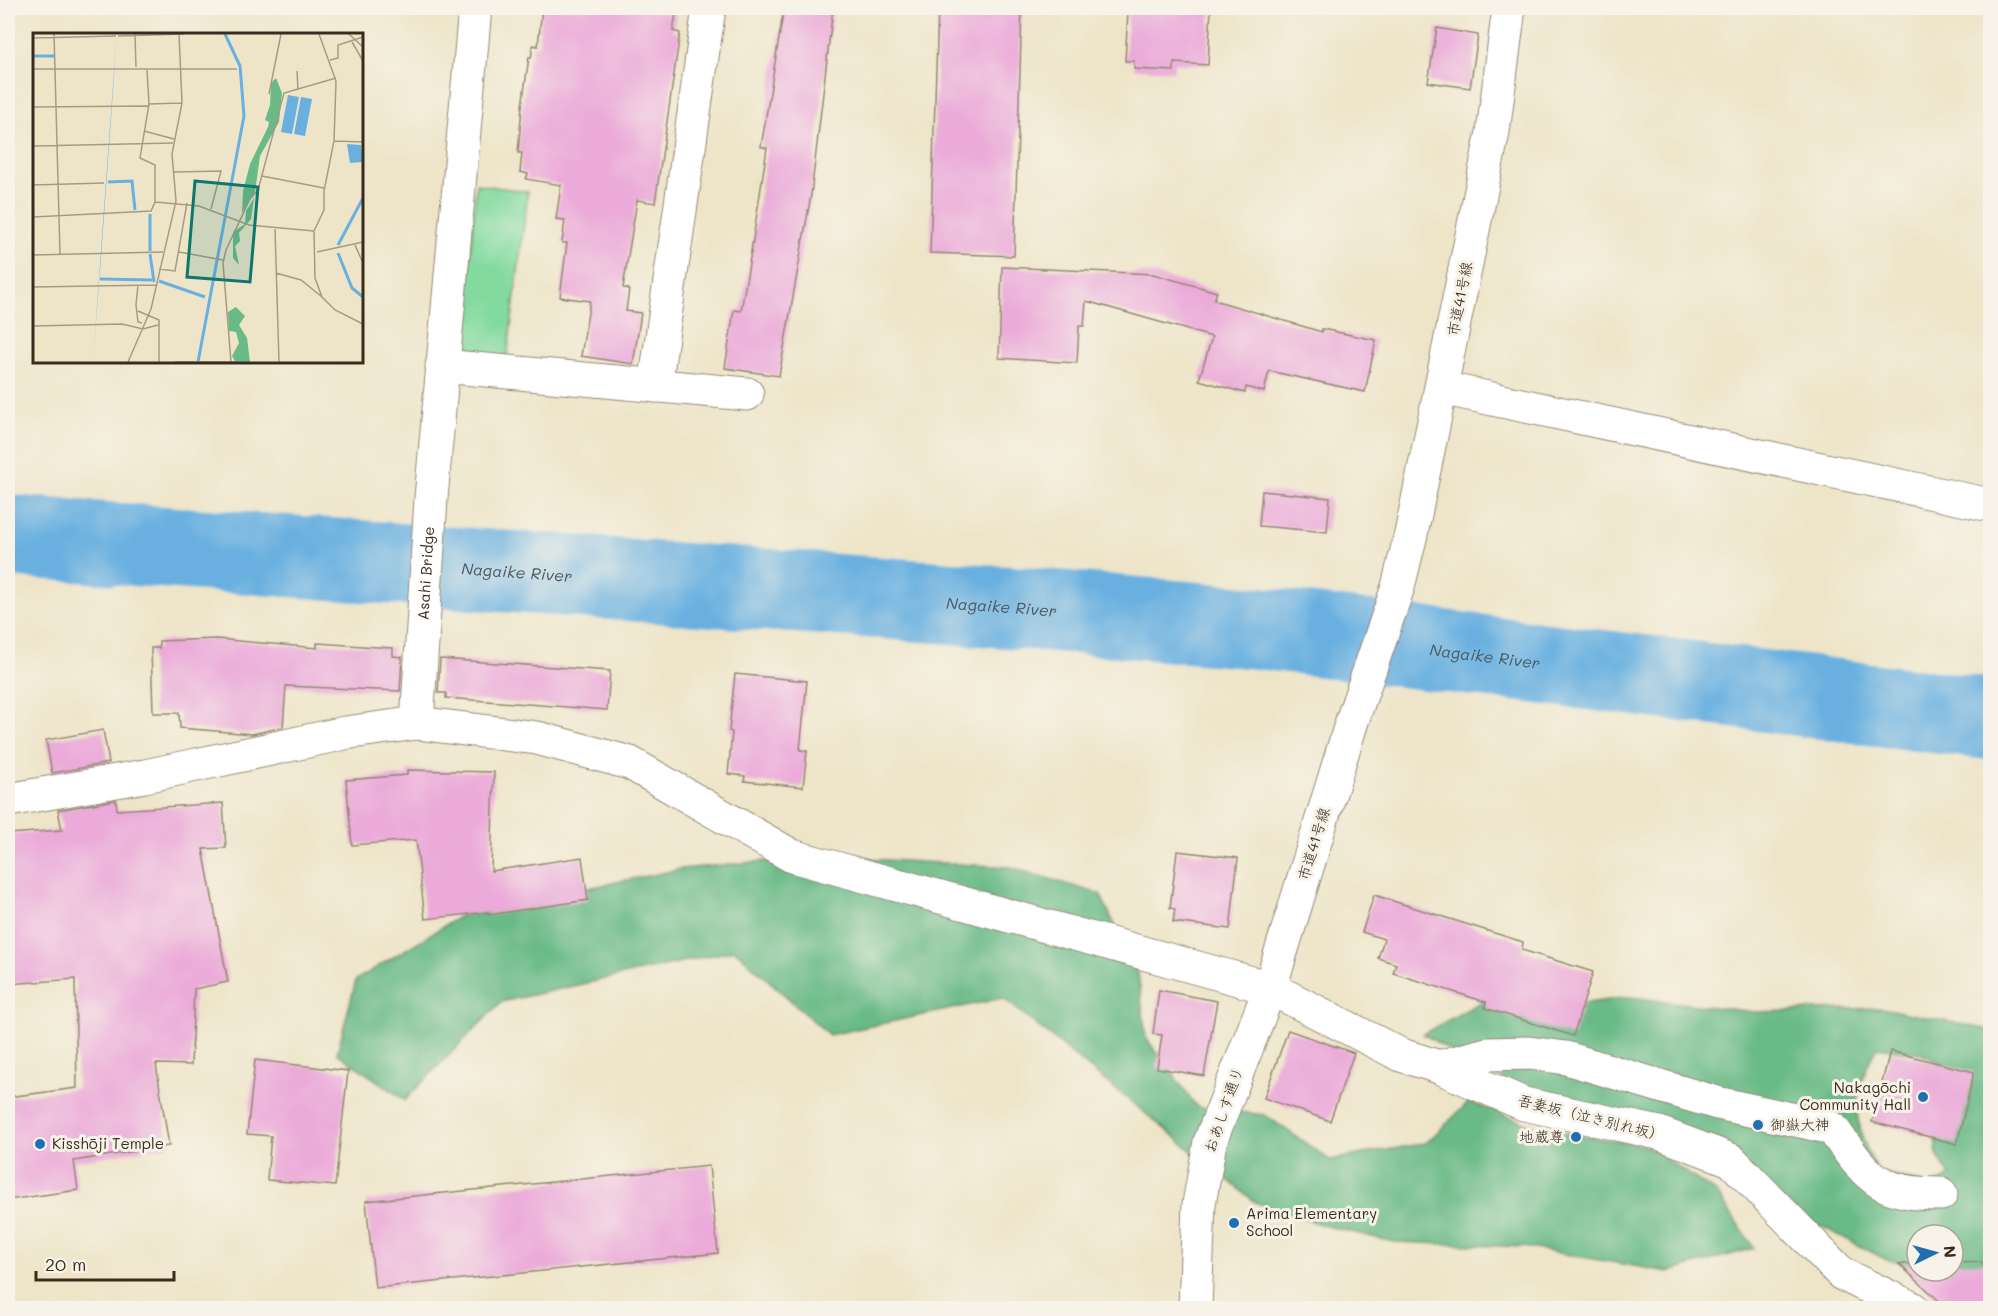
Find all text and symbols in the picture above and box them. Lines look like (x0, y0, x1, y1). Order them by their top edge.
inset map (33, 33, 363, 363)
street label: 市道41号線 (1442, 260, 1476, 338)
street label: Asahi Bridge (412, 526, 438, 621)
water label: Nagaike River (461, 557, 573, 586)
water label: Nagaike River (945, 592, 1058, 621)
water label: Nagaike River (1429, 638, 1541, 673)
street label: 市道41号線 (1292, 805, 1334, 883)
street label: おあしす通り (1199, 1064, 1247, 1155)
place label: Nakagōchi Community Hall (1800, 1077, 1911, 1114)
street label: 吾妻坂（泣き別れ坂） (1516, 1089, 1666, 1145)
marker: Nakagōchi Community Hall (1916, 1090, 1930, 1104)
place label: 御嶽大神 (1770, 1114, 1830, 1134)
marker: 御嶽大神 (1751, 1118, 1765, 1132)
place label: 地蔵尊 (1519, 1126, 1564, 1146)
marker: 地蔵尊 (1569, 1130, 1583, 1144)
place label: Kisshōji Temple (52, 1133, 164, 1153)
marker: Kisshōji Temple (33, 1137, 47, 1151)
place label: Arima Elementary School (1246, 1203, 1377, 1240)
marker: Arima Elementary School (1227, 1216, 1241, 1230)
north arrow (1905, 1223, 1965, 1283)
scale bar (36, 1244, 174, 1282)
text: N (1939, 1245, 1961, 1259)
text: 20 m (45, 1252, 86, 1276)

